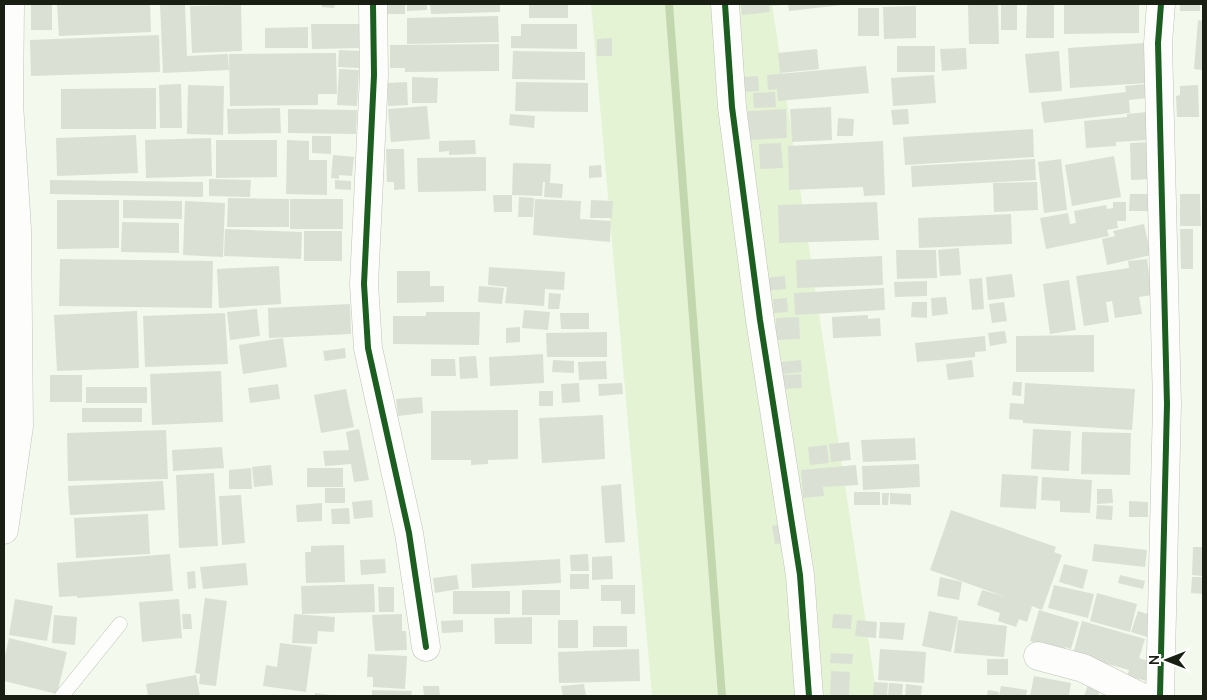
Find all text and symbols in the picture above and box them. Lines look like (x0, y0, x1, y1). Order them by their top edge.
north arrow (1142, 635, 1192, 685)
text: N (1146, 655, 1162, 665)

